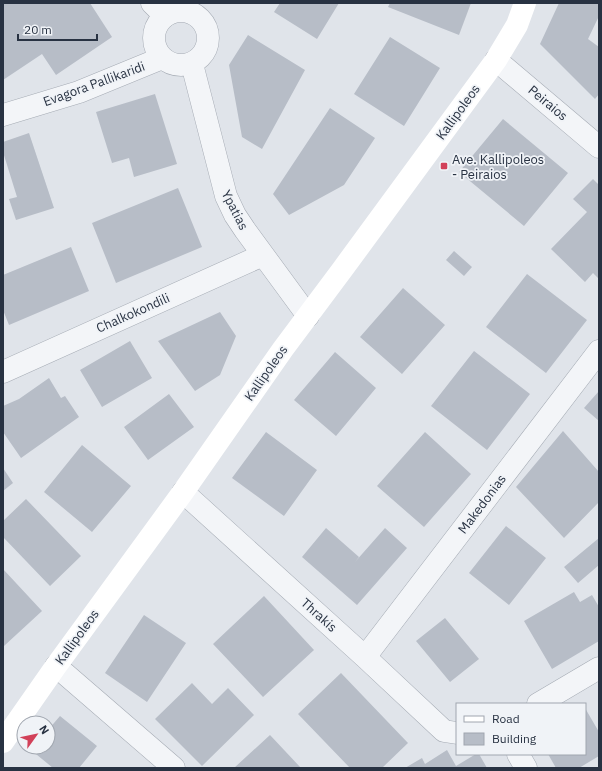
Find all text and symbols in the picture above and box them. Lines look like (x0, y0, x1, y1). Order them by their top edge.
scale bar (18, 16, 97, 42)
text: 20 m (24, 22, 52, 37)
street label: Evagora Pallikaridi (41, 58, 147, 110)
street label: Kallipoleos (432, 81, 484, 143)
street label: Peiraios (525, 82, 571, 124)
place label: Ave. Kallipoleos - Peiraios (452, 151, 544, 183)
marker: Ave. Kallipoleos - Peiraios (439, 161, 449, 171)
street label: Ypatias (218, 187, 252, 233)
street label: Chalkokondili (94, 289, 172, 337)
street label: Kallipoleos (241, 342, 291, 404)
street label: Makedonias (454, 471, 510, 537)
street label: Thrakis (297, 594, 341, 636)
street label: Kallipoleos (51, 606, 103, 668)
legend (456, 703, 586, 755)
text: Road (492, 711, 520, 726)
north arrow (16, 715, 56, 755)
text: N (36, 722, 52, 737)
text: Building (492, 731, 537, 746)

